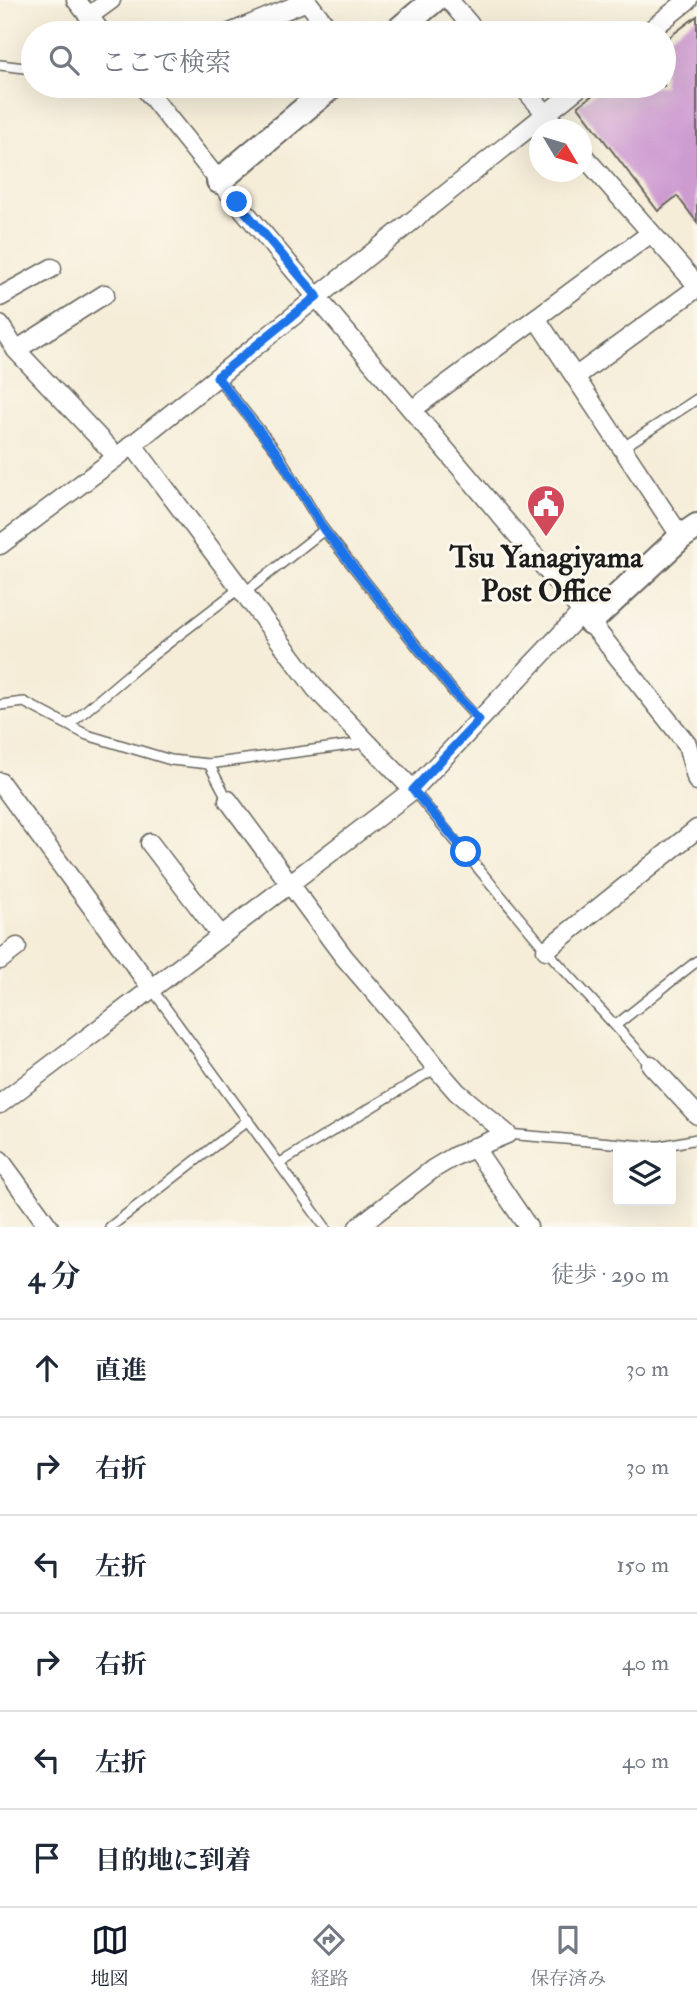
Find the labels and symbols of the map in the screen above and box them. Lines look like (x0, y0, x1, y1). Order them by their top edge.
north arrow (529, 119, 592, 182)
route end (221, 186, 252, 217)
public building icon: Tsu Yanagiyama Post Office (525, 483, 567, 538)
place label: Tsu Yanagiyama Post Office (448, 539, 644, 610)
route start (450, 836, 481, 867)

